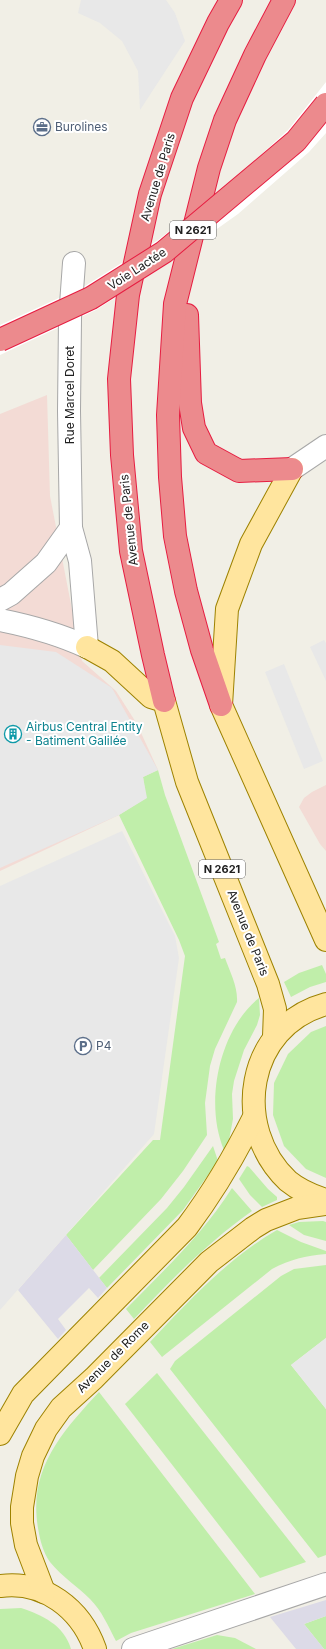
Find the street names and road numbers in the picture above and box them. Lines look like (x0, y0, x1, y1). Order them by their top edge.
street label: Avenue de Paris (137, 131, 178, 223)
road number: N 2621 (170, 221, 216, 239)
street label: Voie Lactée (105, 244, 169, 293)
street label: Rue Marcel Doret (62, 346, 77, 444)
street label: Avenue de Paris (116, 474, 141, 566)
road number: N 2621 (199, 860, 245, 878)
street label: Avenue de Paris (224, 888, 273, 978)
street label: Avenue de Rome (74, 1318, 152, 1396)

